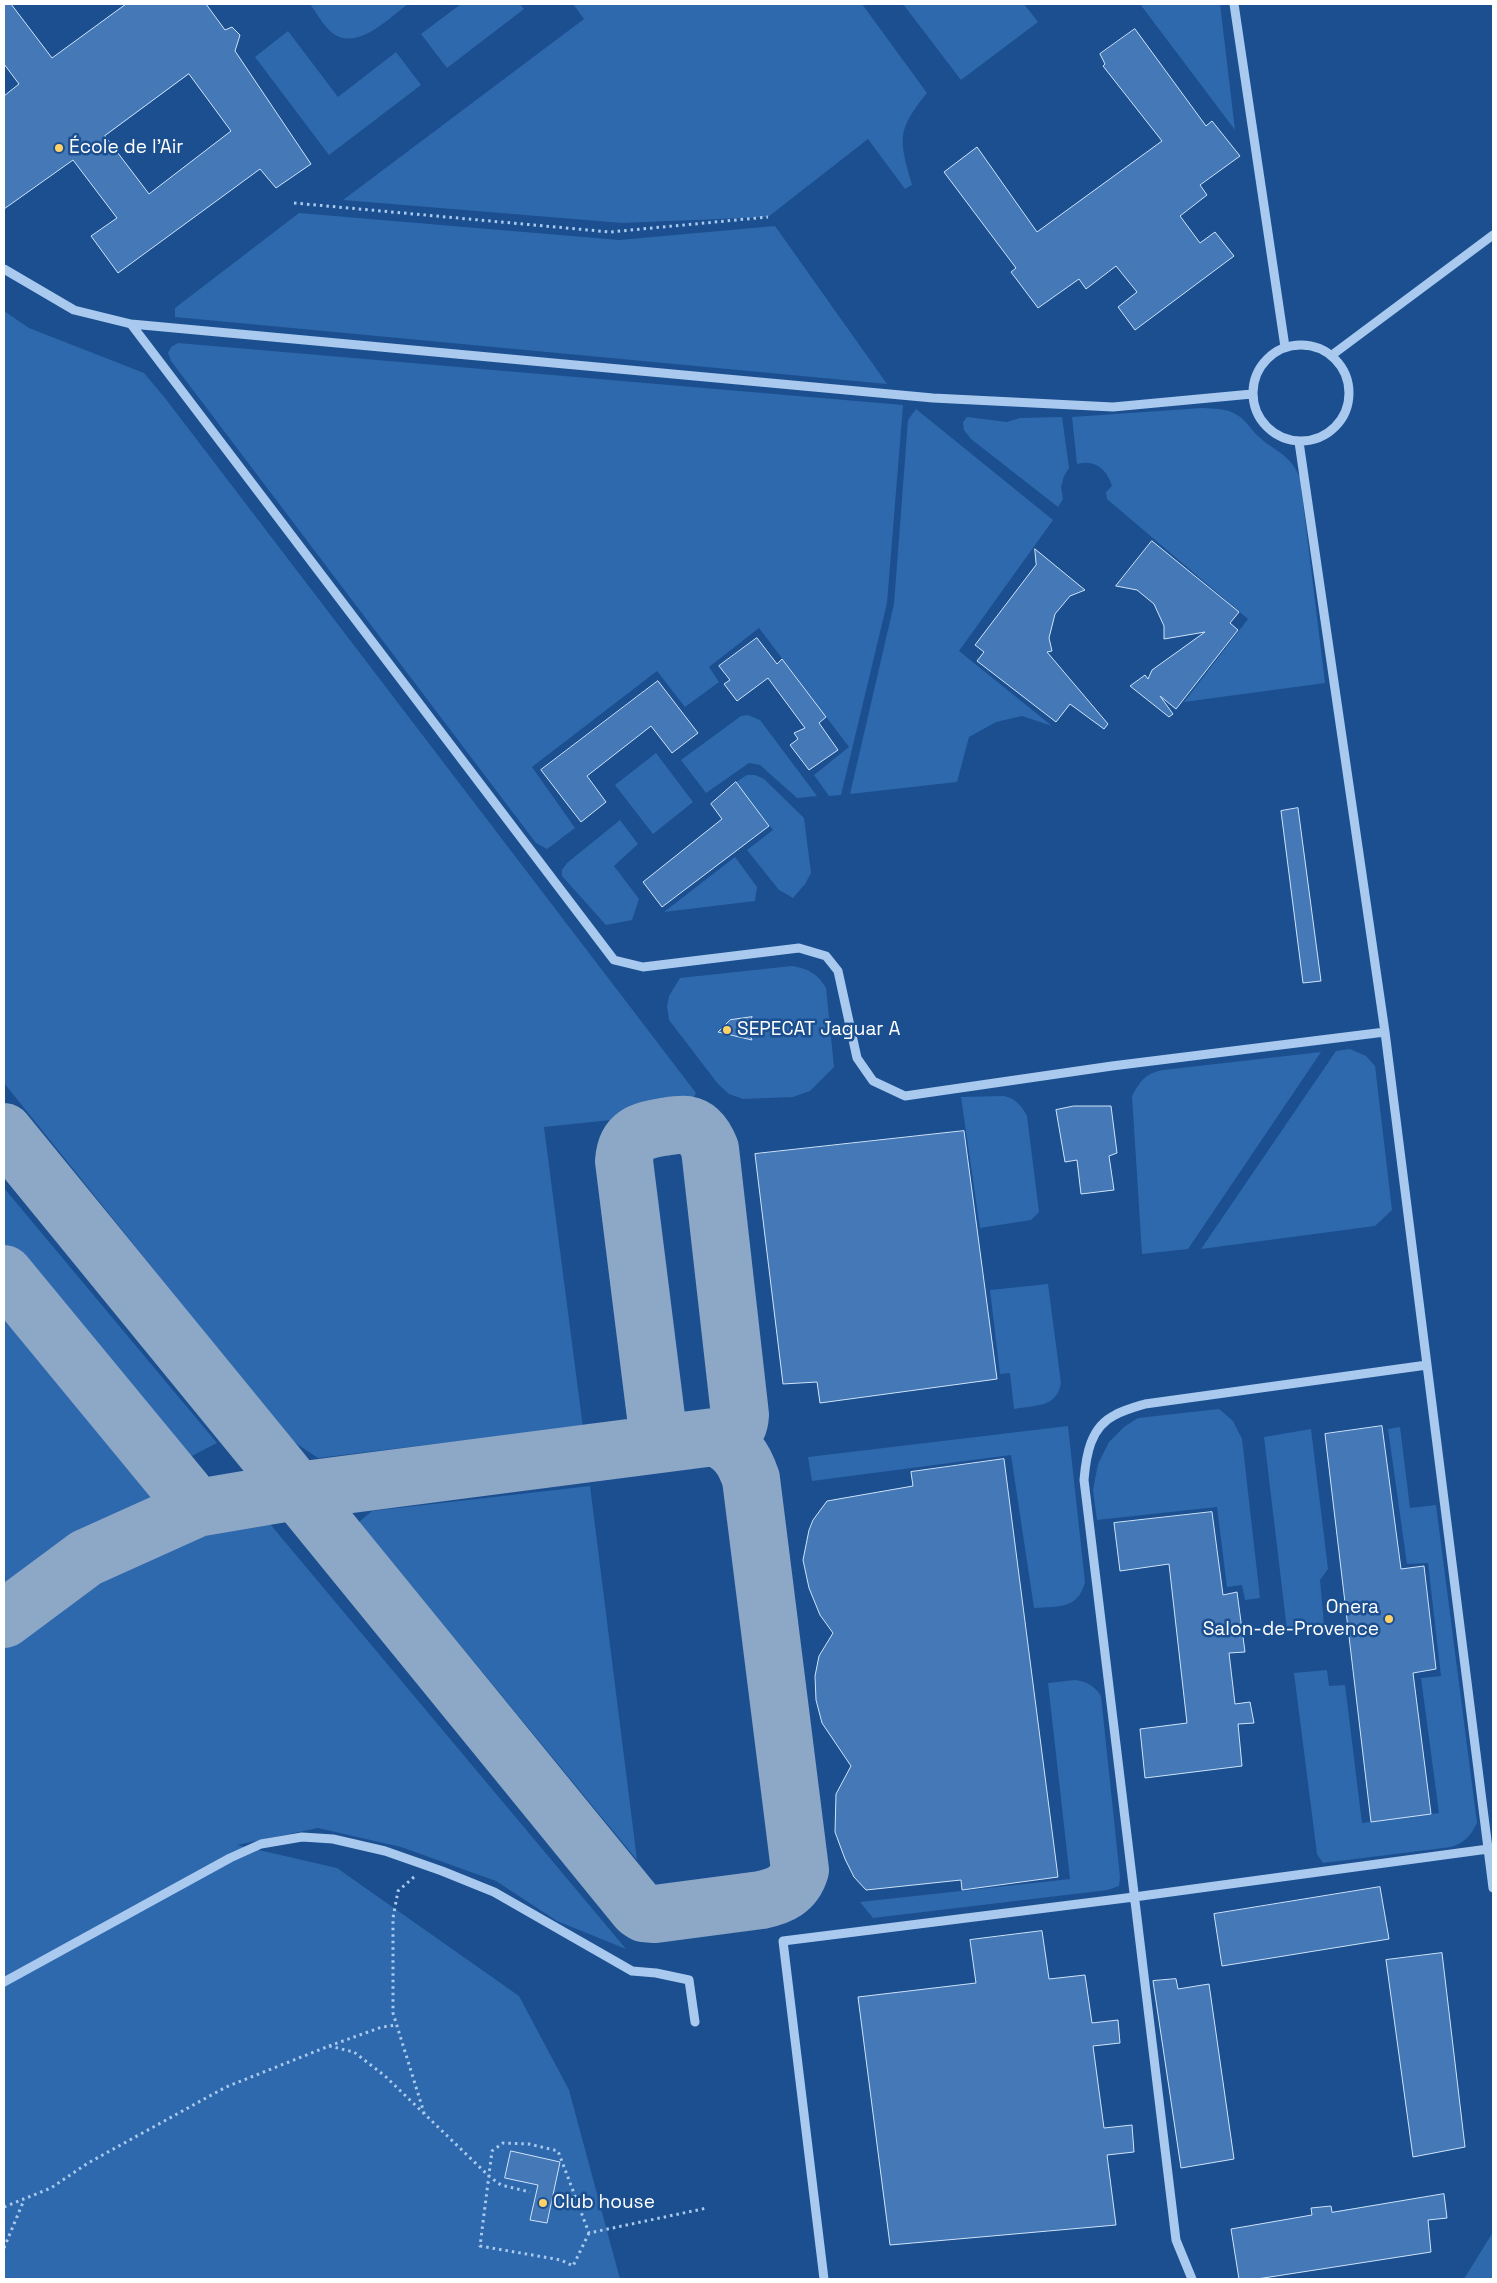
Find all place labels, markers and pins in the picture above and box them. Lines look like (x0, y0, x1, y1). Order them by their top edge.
place label: École de l'Air (69, 137, 184, 159)
marker: École de l'Air (53, 142, 65, 154)
place label: SEPECAT Jaguar A (737, 1019, 900, 1041)
marker: SEPECAT Jaguar A (721, 1024, 733, 1036)
place label: Onera Salon-de-Provence (1203, 1597, 1379, 1641)
marker: Onera Salon-de-Provence (1383, 1613, 1395, 1625)
place label: Club house (553, 2192, 655, 2214)
marker: Club house (537, 2197, 549, 2209)

